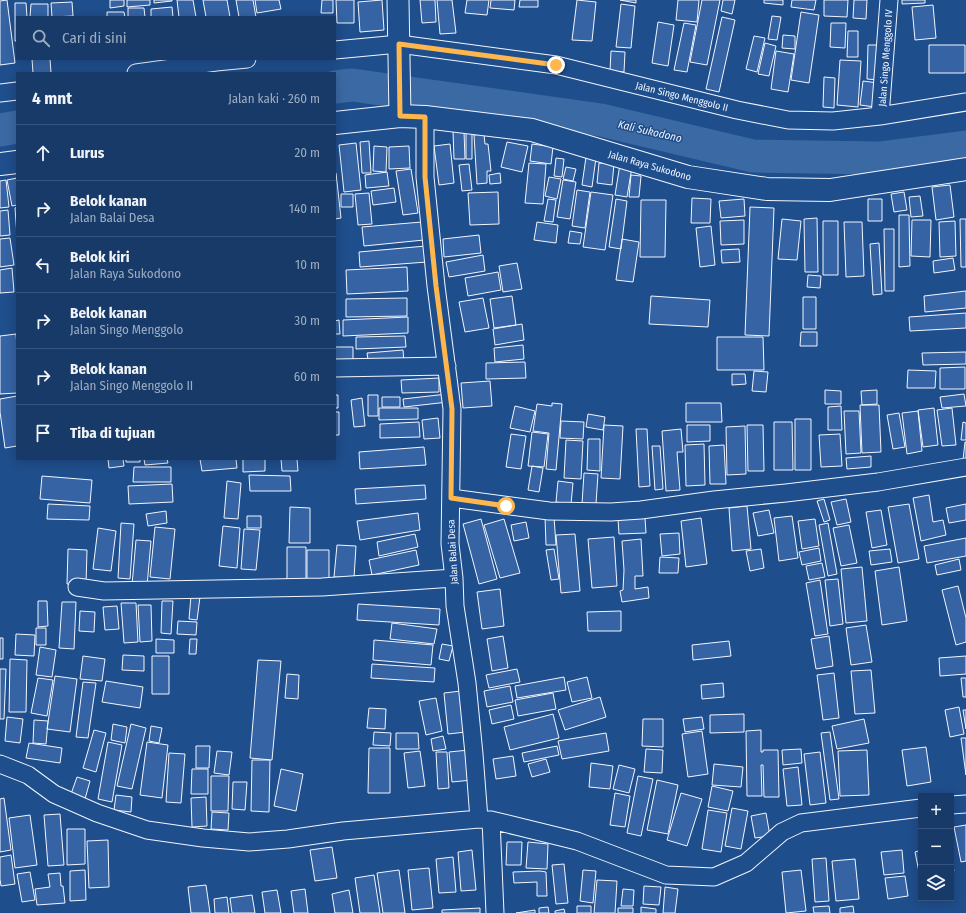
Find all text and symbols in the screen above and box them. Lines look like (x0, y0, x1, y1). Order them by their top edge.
street label: Jalan Singo Menggolo IV (877, 8, 895, 107)
search box (16, 16, 336, 60)
icon: search (30, 27, 52, 49)
text: Cari di sini (62, 29, 127, 47)
route end (547, 56, 565, 74)
street label: Jalan Singo Menggolo II (634, 80, 729, 114)
text: 4 mnt (32, 88, 72, 109)
text: Jalan kaki · 260 m (228, 91, 320, 106)
water label: Kali Sukodono (617, 118, 683, 145)
icon: ahead (32, 142, 54, 164)
text: Lurus (70, 144, 104, 162)
text: 20 m (294, 145, 320, 160)
street label: Jalan Raya Sukodono (607, 148, 692, 184)
text: Belok kanan (70, 192, 147, 210)
icon: right (32, 198, 54, 220)
text: 140 m (289, 201, 320, 216)
text: Jalan Balai Desa (70, 210, 155, 225)
text: Belok kiri (70, 248, 130, 266)
icon: left (32, 254, 54, 276)
text: 10 m (295, 257, 320, 272)
text: Jalan Raya Sukodono (70, 266, 181, 281)
text: Belok kanan (70, 304, 147, 322)
icon: right (32, 310, 54, 332)
text: 30 m (294, 313, 320, 328)
text: Jalan Singo Menggolo (70, 322, 183, 337)
text: Belok kanan (70, 360, 147, 378)
icon: right (32, 366, 54, 388)
text: 60 m (294, 369, 320, 384)
text: Jalan Singo Menggolo II (70, 378, 193, 393)
icon: arrive (32, 422, 54, 444)
text: Tiba di tujuan (70, 424, 155, 442)
route start (497, 497, 515, 515)
street label: Jalan Balai Desa (445, 519, 461, 585)
map controls (918, 793, 954, 901)
button: + (918, 793, 954, 829)
button: − (918, 829, 954, 865)
button: layers (918, 865, 954, 901)

